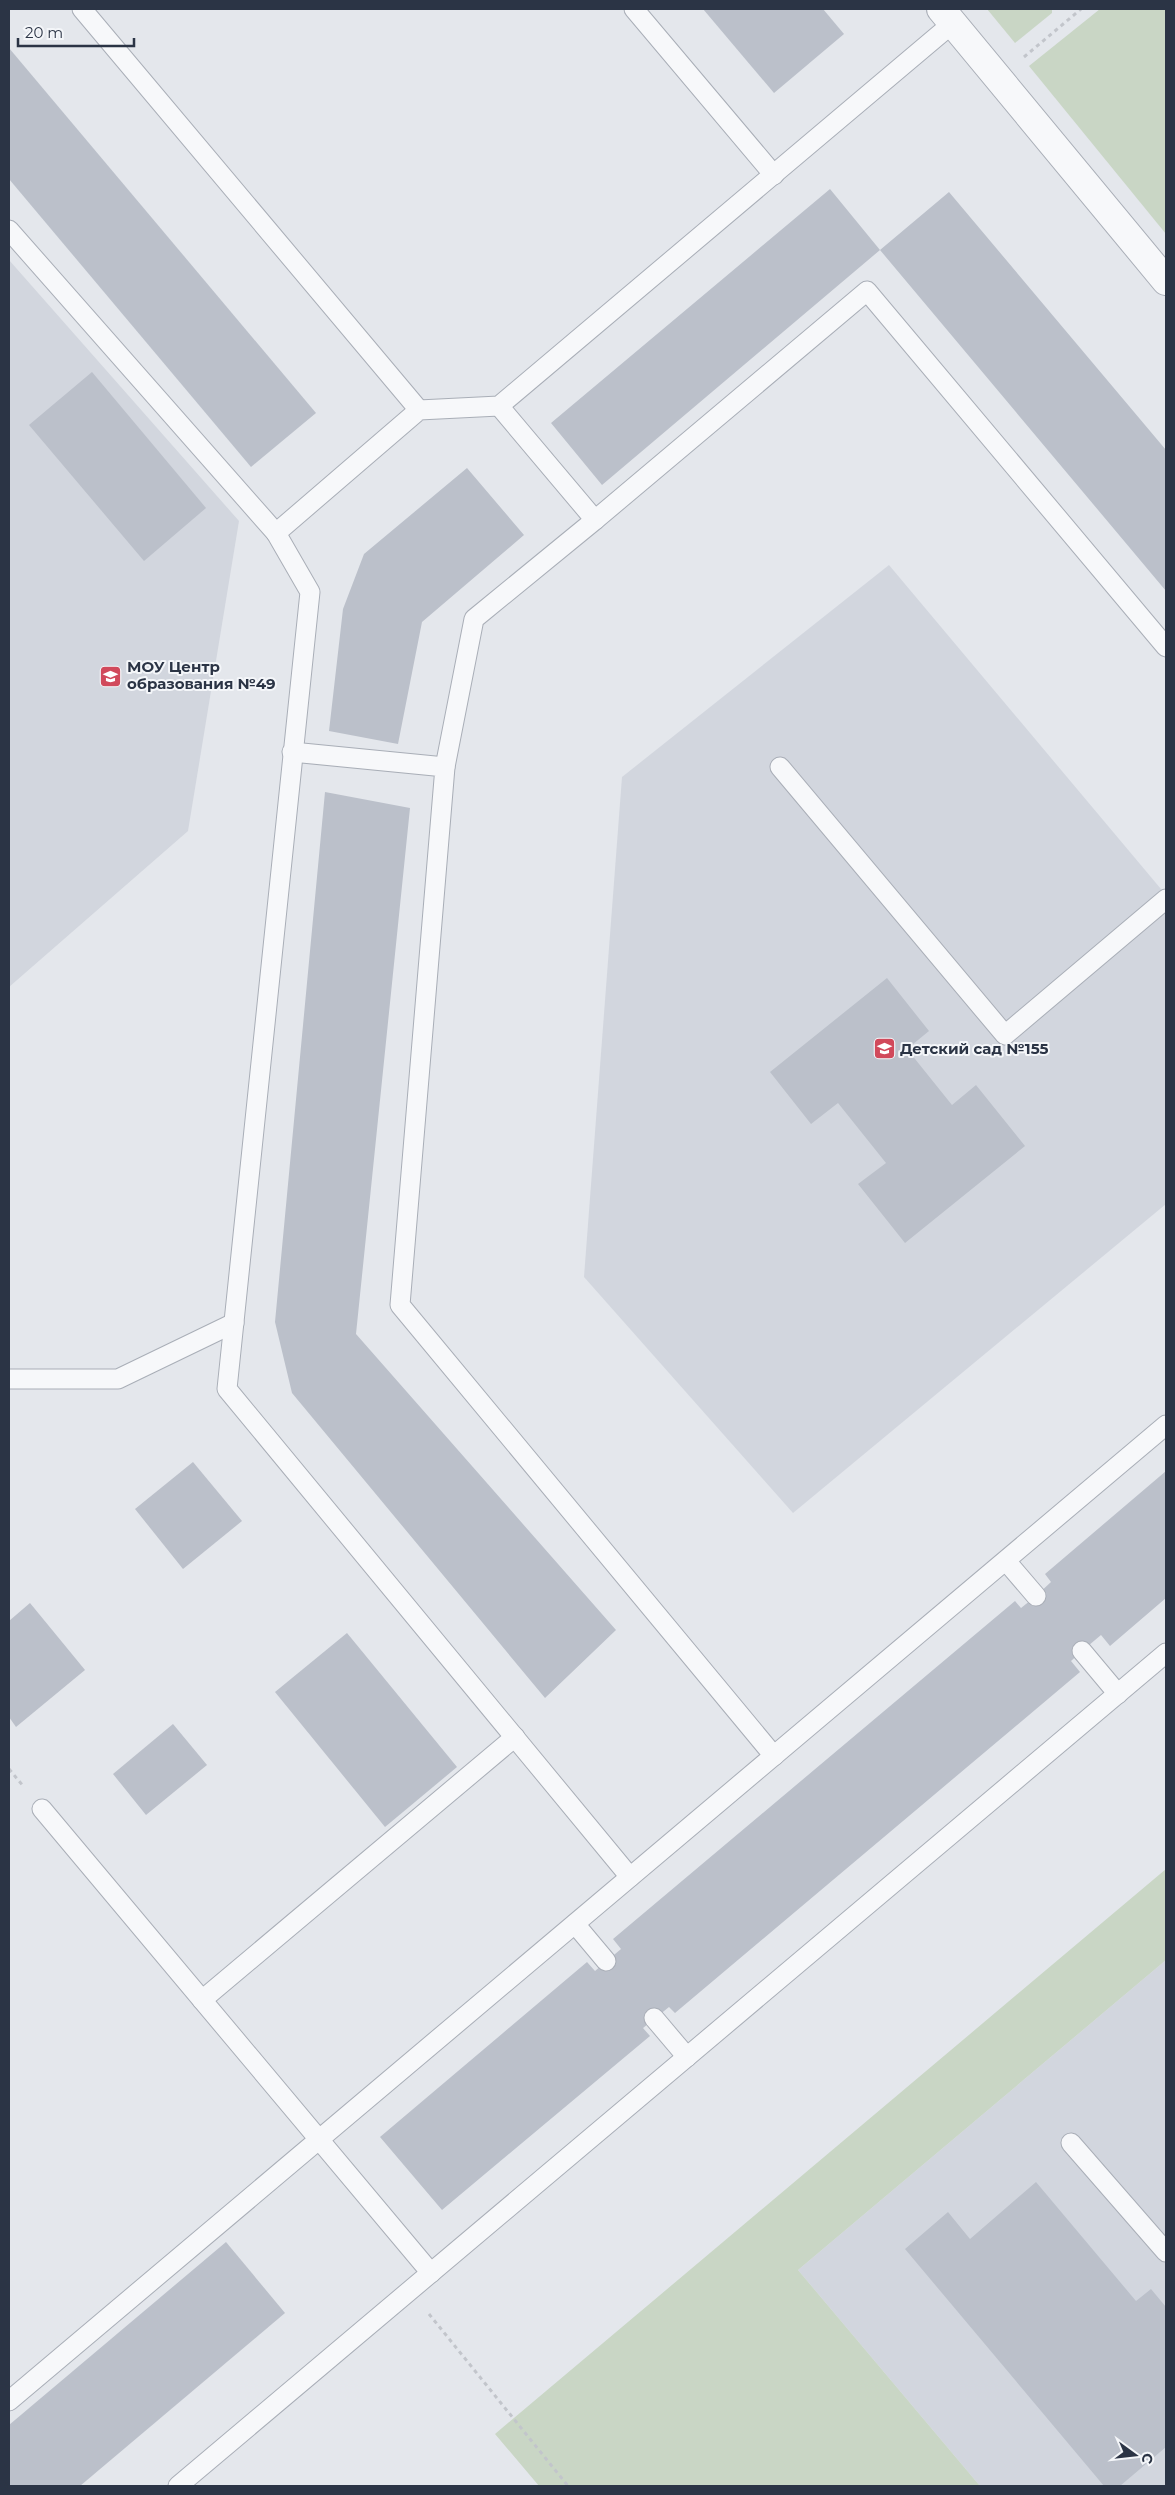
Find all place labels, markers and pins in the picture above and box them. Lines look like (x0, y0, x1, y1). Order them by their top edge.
place label: МОУ Центр образования №49 (127, 657, 276, 693)
school or university icon: МОУ Центр образования №49 (99, 664, 123, 688)
school or university icon: Детский сад №155 (872, 1037, 896, 1061)
place label: Детский сад №155 (900, 1039, 1049, 1058)

